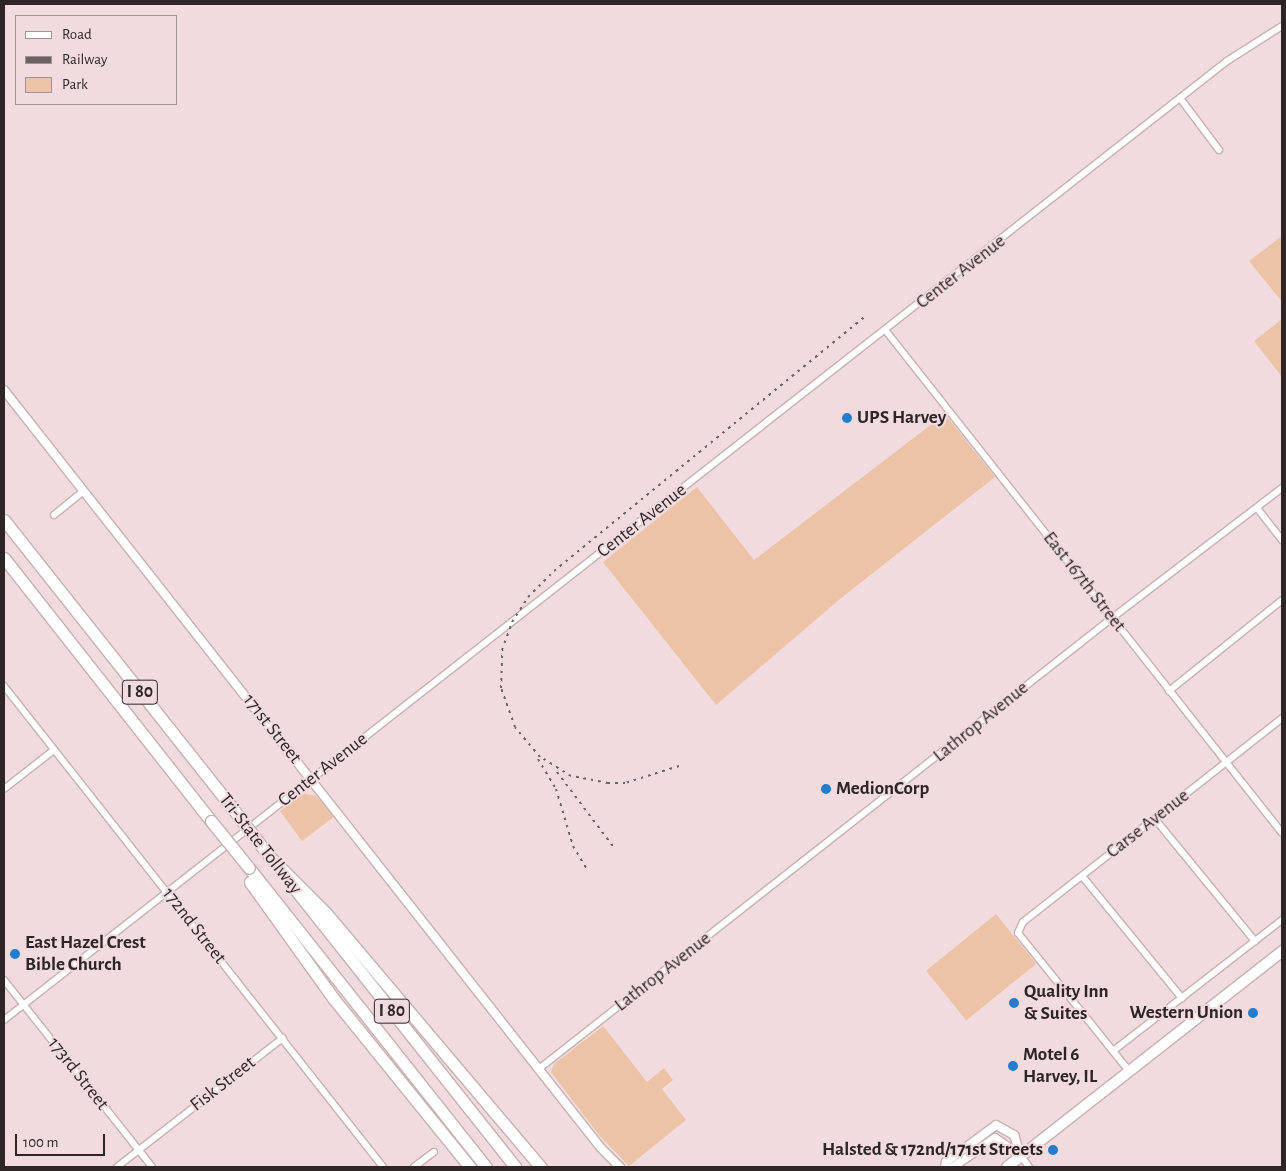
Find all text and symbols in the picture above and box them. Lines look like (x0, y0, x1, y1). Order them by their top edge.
legend (15, 15, 178, 105)
text: Road (62, 27, 92, 42)
text: Railway (62, 52, 107, 67)
text: Park (62, 77, 88, 92)
street label: Center Avenue (912, 230, 1010, 314)
place label: UPS Harvey (857, 407, 946, 429)
marker: UPS Harvey (841, 412, 853, 424)
street label: Center Avenue (593, 479, 691, 563)
street label: East 167th Street (1038, 527, 1130, 637)
road number: I 80 (121, 676, 159, 708)
street label: Lathrop Avenue (929, 677, 1033, 767)
street label: 171st Street (238, 690, 306, 768)
street label: Center Avenue (274, 728, 372, 812)
place label: MedionCorp (836, 778, 929, 800)
marker: MedionCorp (820, 783, 832, 795)
street label: Carse Avenue (1102, 785, 1194, 863)
street label: Tri-State Tollway (213, 789, 307, 899)
street label: 172nd Street (157, 883, 231, 969)
street label: Lathrop Avenue (610, 927, 716, 1017)
place label: East Hazel Crest Bible Church (25, 932, 146, 976)
marker: East Hazel Crest Bible Church (9, 948, 21, 960)
place label: Quality Inn & Suites (1024, 981, 1109, 1025)
road number: I 80 (373, 996, 411, 1026)
marker: Quality Inn & Suites (1008, 997, 1020, 1009)
place label: Western Union (1130, 1002, 1243, 1024)
marker: Western Union (1247, 1007, 1259, 1019)
street label: 173rd Street (43, 1033, 113, 1115)
place label: Motel 6 Harvey, IL (1023, 1044, 1097, 1088)
street label: Fisk Street (186, 1051, 260, 1117)
marker: Motel 6 Harvey, IL (1007, 1060, 1019, 1072)
scale bar (18, 1124, 108, 1156)
text: 100 m (23, 1135, 58, 1150)
place label: Halsted & 172nd/171st Streets (822, 1139, 1043, 1161)
marker: Halsted & 172nd/171st Streets (1047, 1144, 1059, 1156)

